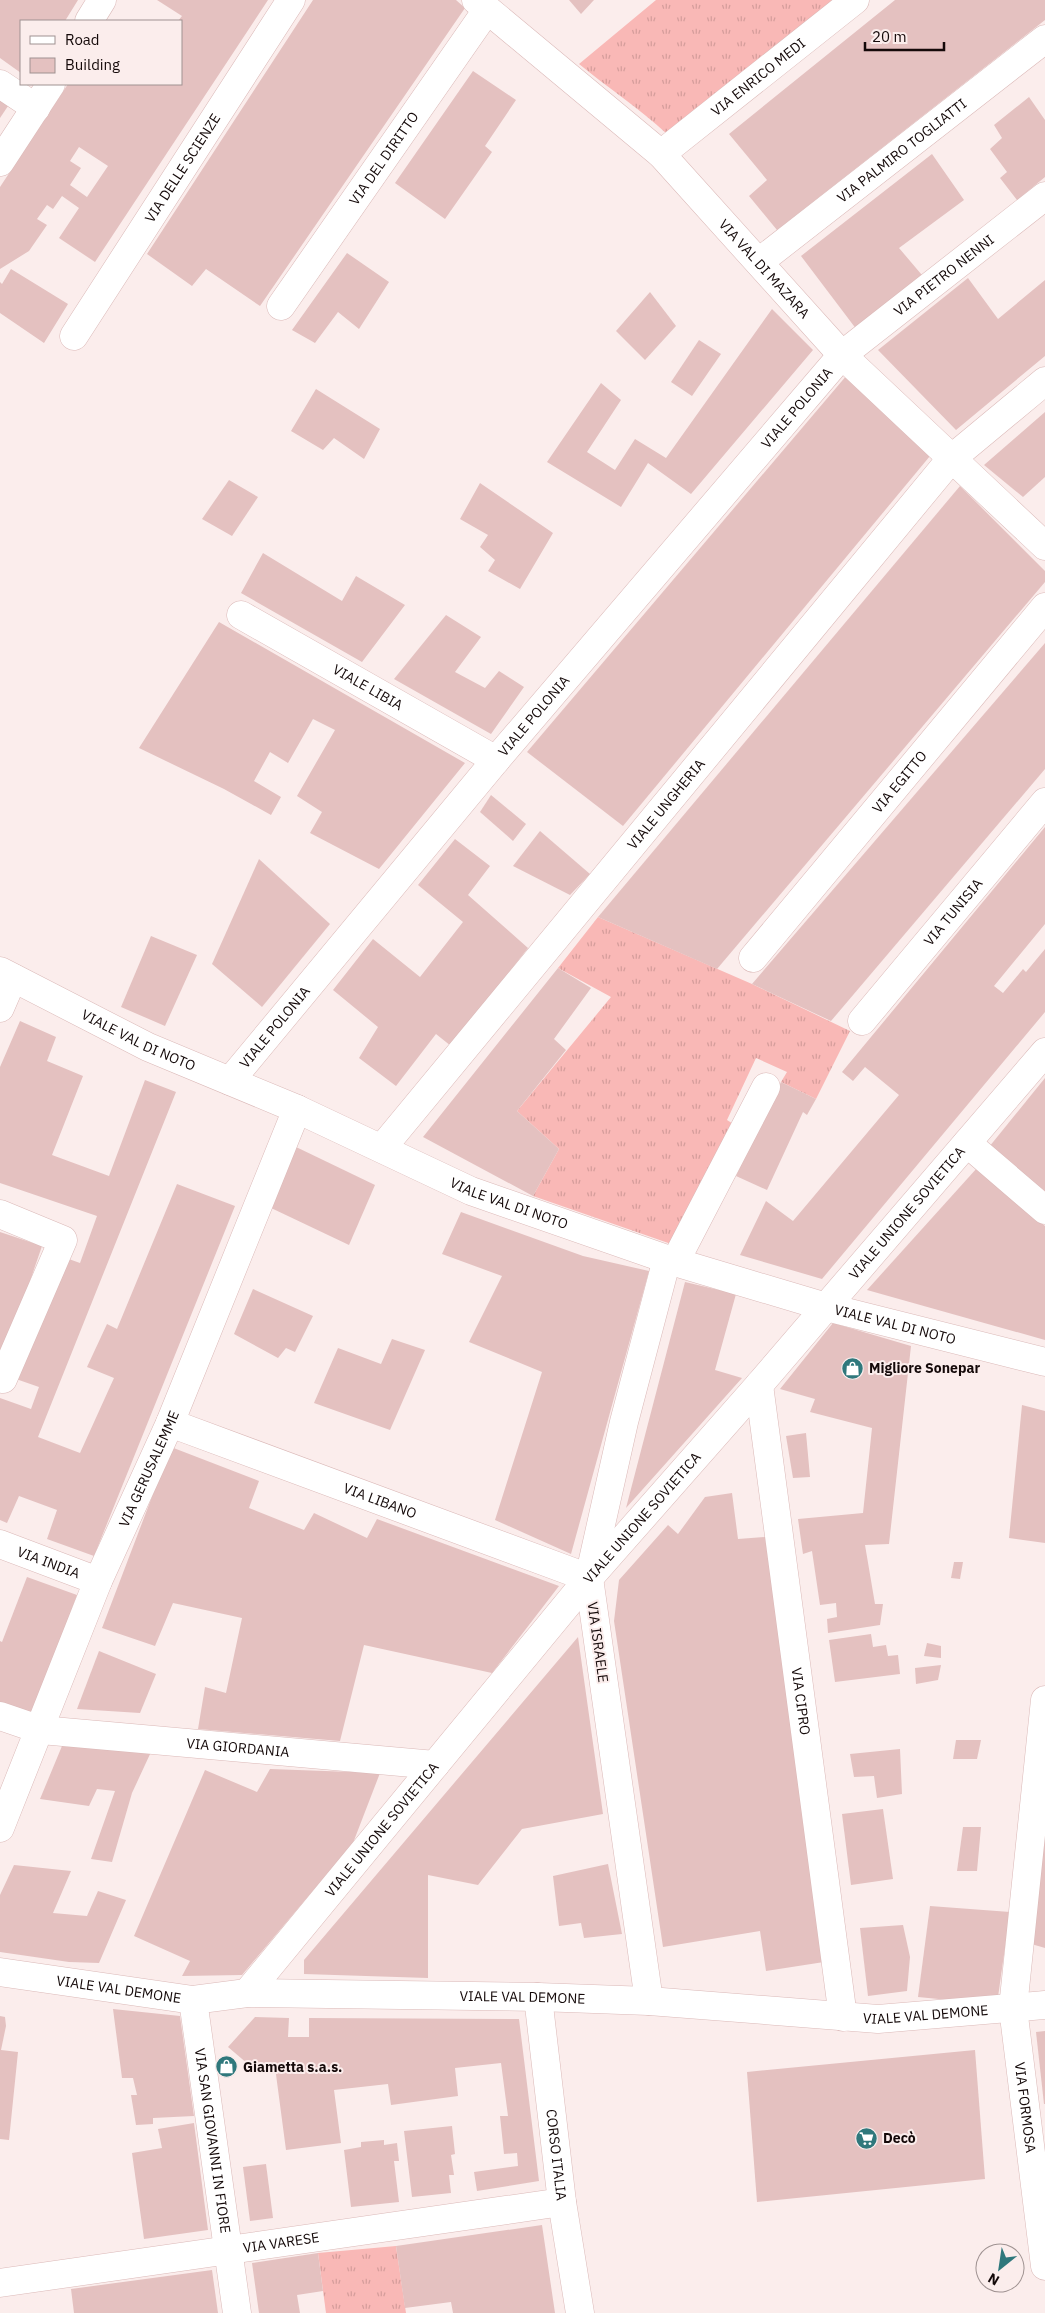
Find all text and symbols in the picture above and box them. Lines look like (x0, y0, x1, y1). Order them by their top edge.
legend (20, 20, 182, 85)
scale bar (865, 20, 944, 52)
text: 20 m (872, 27, 907, 46)
text: Road (65, 30, 100, 49)
street label: VIA ENRICO MEDI (707, 34, 809, 120)
text: Building (65, 55, 120, 74)
street label: VIA PALMIRO TOGLIATTI (833, 95, 970, 207)
street label: VIA DEL DIRITTO (345, 108, 423, 208)
street label: VIA DELLE SCIENZE (141, 110, 224, 226)
street label: VIA VAL DI MAZARA (715, 215, 814, 322)
street label: VIA PIETRO NENNI (890, 230, 998, 320)
street label: VIALE POLONIA (757, 364, 836, 452)
street label: VIALE LIBIA (330, 660, 406, 714)
street label: VIALE POLONIA (494, 672, 573, 760)
street label: VIA EGITTO (868, 747, 931, 817)
street label: VIALE UNGHERIA (623, 755, 709, 853)
street label: VIA TUNISIA (920, 875, 986, 949)
street label: VIALE POLONIA (235, 982, 314, 1072)
street label: VIALE VAL DI NOTO (78, 1005, 198, 1075)
street label: VIALE UNIONE SOVIETICA (845, 1143, 969, 1283)
street label: VIALE VAL DI NOTO (447, 1173, 570, 1233)
street label: VIALE VAL DI NOTO (833, 1300, 958, 1348)
shop icon: Migliore Sonepar (841, 1356, 865, 1380)
place label: Migliore Sonepar (869, 1359, 980, 1377)
street label: VIA GERUSALEMME (115, 1408, 183, 1530)
street label: VIALE UNIONE SOVIETICA (579, 1448, 705, 1587)
street label: VIA LIBANO (341, 1479, 419, 1523)
street label: VIA INDIA (15, 1542, 83, 1582)
street label: VIA ISRAELE (583, 1600, 613, 1684)
street label: VIA CIPRO (788, 1666, 814, 1736)
street label: VIA GIORDANIA (186, 1734, 290, 1761)
street label: VIALE UNIONE SOVIETICA (321, 1758, 443, 1900)
street label: VIALE VAL DEMONE (55, 1971, 182, 2007)
street label: VIALE VAL DEMONE (459, 1987, 586, 2008)
street label: VIALE VAL DEMONE (862, 2001, 989, 2028)
street label: VIA SAN GIOVANNI IN FIORE (191, 2047, 235, 2234)
shop icon: Giametta s.a.s. (215, 2055, 239, 2079)
place label: Giametta s.a.s. (243, 2058, 342, 2076)
street label: VIA FORMOSA (1011, 2061, 1040, 2154)
street label: CORSO ITALIA (542, 2108, 571, 2202)
supermarket icon: Decò (855, 2126, 879, 2150)
place label: Decò (883, 2129, 916, 2147)
street label: VIA VARESE (242, 2228, 320, 2257)
north arrow (975, 2243, 1025, 2293)
text: N (985, 2269, 1002, 2290)

